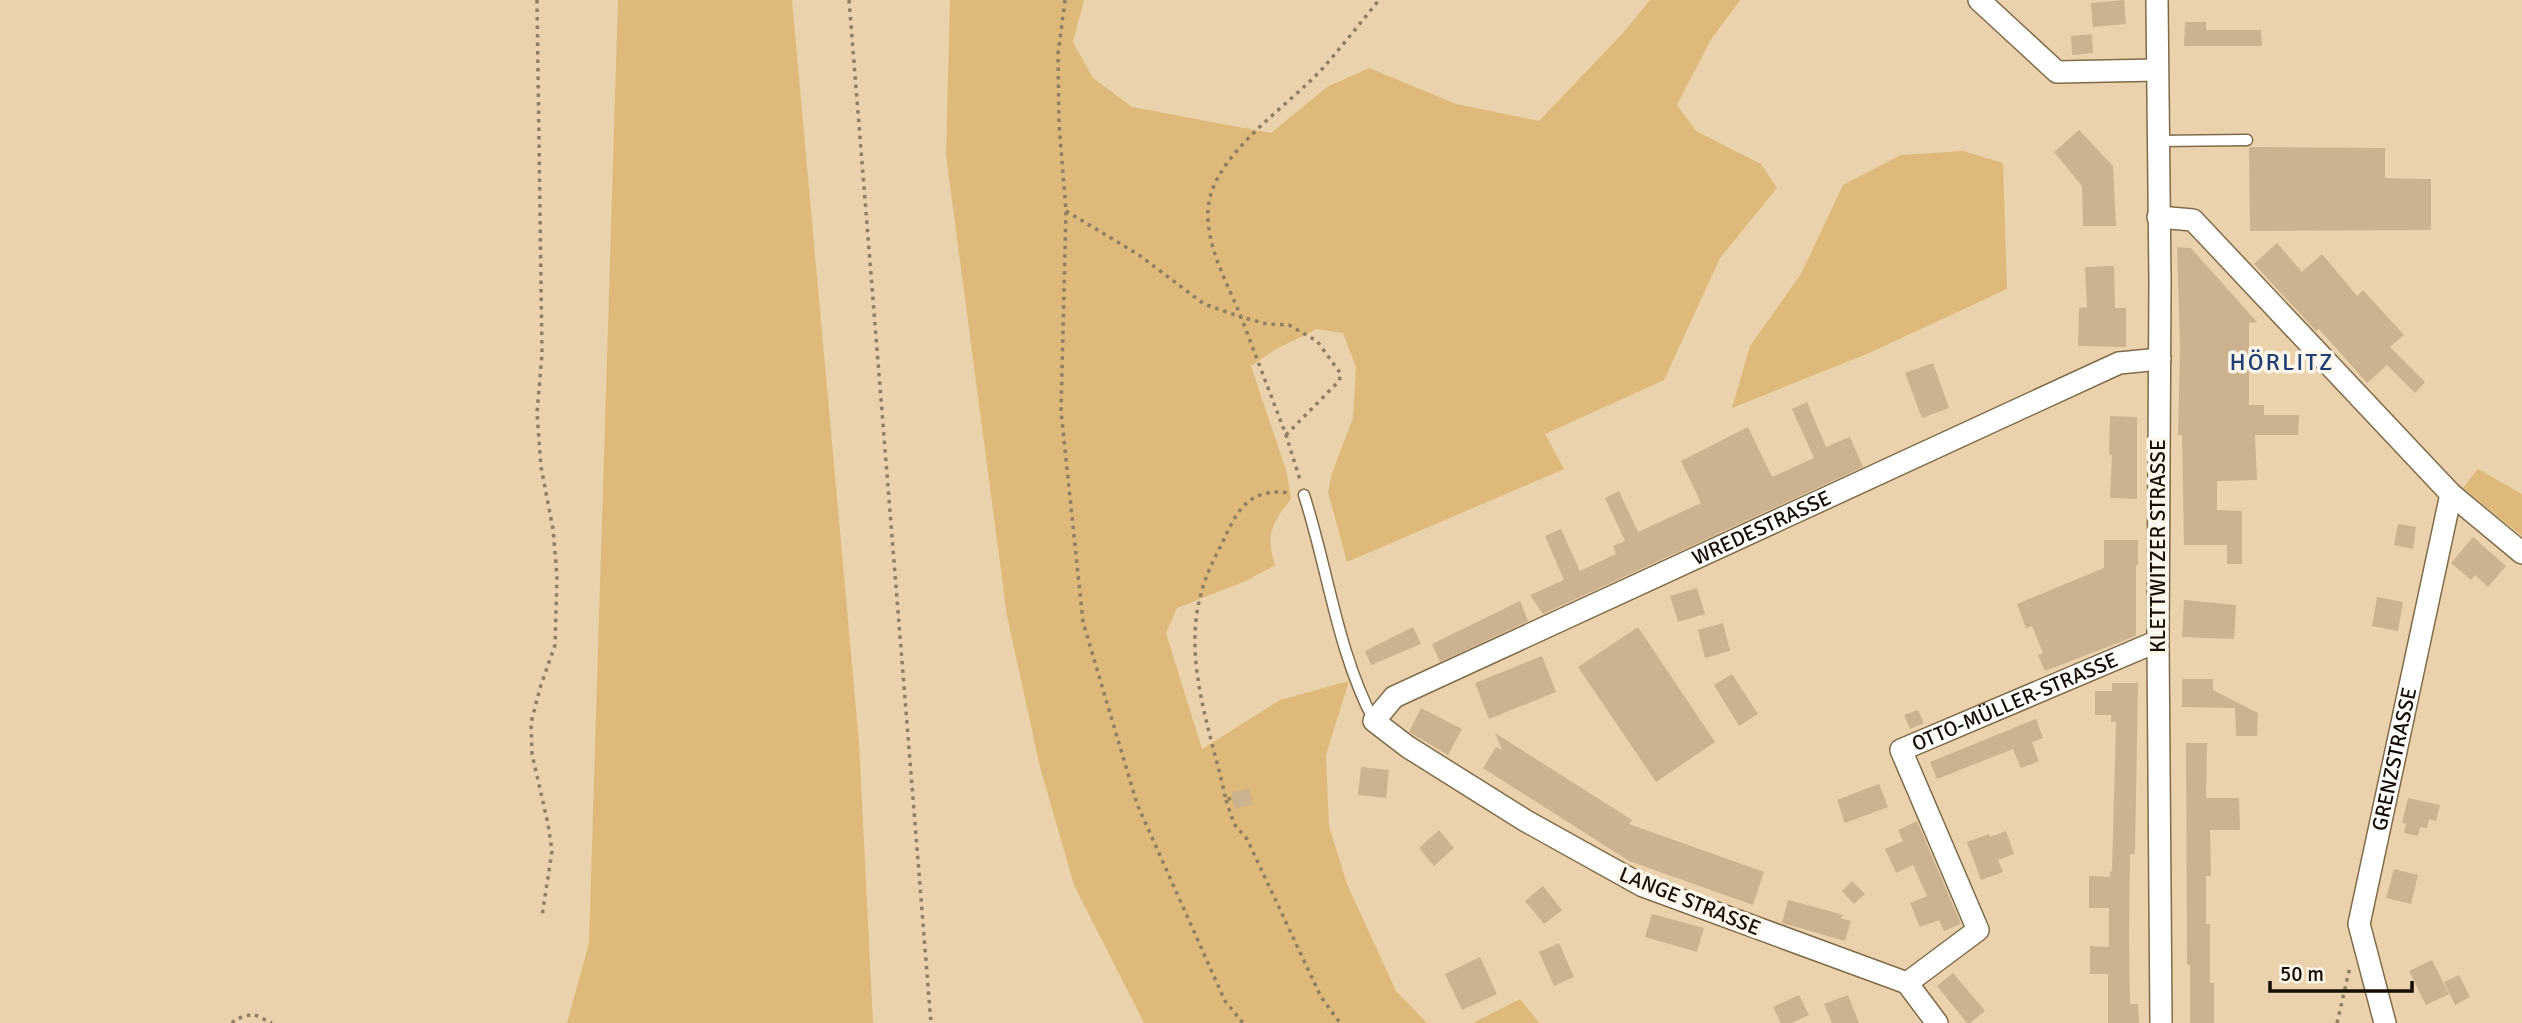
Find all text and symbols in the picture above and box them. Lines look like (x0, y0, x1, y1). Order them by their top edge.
district label: HÖRLITZ (2229, 347, 2335, 377)
street label: KLETTWITZER STRASSE (2145, 439, 2171, 653)
street label: WREDESTRASSE (1688, 485, 1835, 571)
street label: OTTO-MÜLLER-STRASSE (1908, 647, 2122, 757)
street label: GRENZSTRASSE (2366, 685, 2422, 833)
street label: LANGE STRASSE (1616, 861, 1764, 941)
scale bar (2270, 950, 2412, 994)
text: 50 m (2280, 961, 2324, 987)

